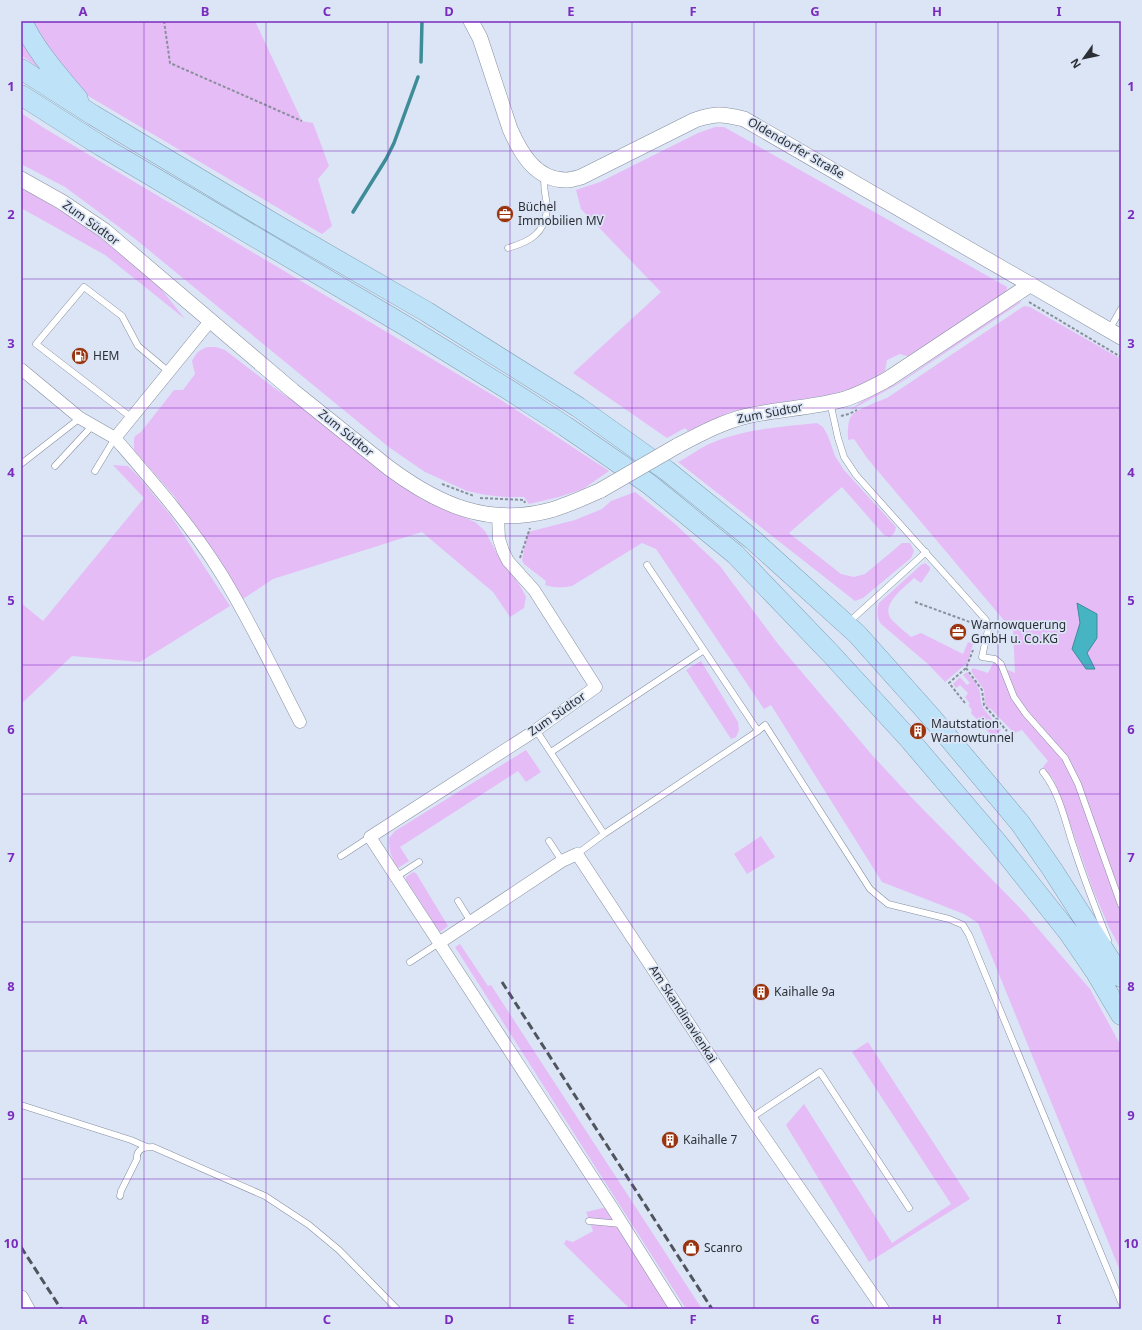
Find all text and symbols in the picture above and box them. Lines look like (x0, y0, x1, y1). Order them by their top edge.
text: A (79, 2, 88, 20)
text: B (201, 2, 209, 20)
text: C (323, 2, 331, 20)
text: D (444, 2, 454, 20)
text: E (567, 2, 575, 20)
text: F (689, 2, 697, 20)
text: G (810, 2, 820, 20)
text: H (932, 2, 942, 20)
text: I (1056, 2, 1062, 20)
north arrow (1064, 38, 1104, 78)
text: N (1066, 56, 1084, 72)
text: 1 (7, 77, 15, 95)
text: 1 (1127, 77, 1135, 95)
street label: Oldendorfer Straße (745, 113, 848, 182)
street label: Zum Südtor (59, 196, 123, 249)
place label: Büchel Immobilien MV (518, 198, 605, 229)
office icon: Büchel Immobilien MV (495, 204, 515, 224)
text: 2 (7, 205, 15, 223)
text: 2 (1127, 205, 1135, 223)
text: 3 (7, 334, 15, 352)
text: 3 (1127, 334, 1135, 352)
fuel station icon: HEM (70, 346, 90, 366)
place label: HEM (93, 347, 119, 364)
street label: Zum Südtor (736, 398, 804, 427)
street label: Zum Südtor (315, 405, 378, 460)
text: 4 (7, 463, 15, 481)
text: 4 (1127, 463, 1135, 481)
text: 5 (7, 591, 15, 609)
text: 5 (1127, 591, 1135, 609)
place label: Warnowquerung GmbH u. Co.KG (971, 616, 1066, 647)
office icon: Warnowquerung GmbH u. Co.KG (948, 622, 968, 642)
street label: Zum Südtor (525, 688, 589, 740)
place label: Mautstation Warnowtunnel (931, 715, 1014, 746)
text: 6 (7, 720, 15, 738)
text: 6 (1127, 720, 1135, 738)
building icon: Mautstation Warnowtunnel (908, 721, 928, 741)
text: 7 (7, 848, 15, 866)
text: 7 (1127, 848, 1135, 866)
street label: Am Skandinavienkai (645, 962, 721, 1066)
text: 8 (7, 977, 15, 995)
text: 8 (1127, 977, 1135, 995)
building icon: Kaihalle 9a (751, 982, 771, 1002)
place label: Kaihalle 9a (774, 983, 835, 1000)
text: 9 (7, 1106, 15, 1124)
text: 9 (1127, 1106, 1135, 1124)
building icon: Kaihalle 7 (660, 1130, 680, 1150)
place label: Kaihalle 7 (683, 1131, 737, 1148)
text: 10 (4, 1234, 18, 1252)
text: 10 (1124, 1234, 1138, 1252)
shop icon: Scanro (681, 1238, 701, 1258)
place label: Scanro (704, 1239, 742, 1256)
text: A (79, 1310, 88, 1328)
text: B (201, 1310, 209, 1328)
text: C (323, 1310, 331, 1328)
text: D (444, 1310, 454, 1328)
text: E (567, 1310, 575, 1328)
text: F (689, 1310, 697, 1328)
text: G (810, 1310, 820, 1328)
text: H (932, 1310, 942, 1328)
text: I (1056, 1310, 1062, 1328)

